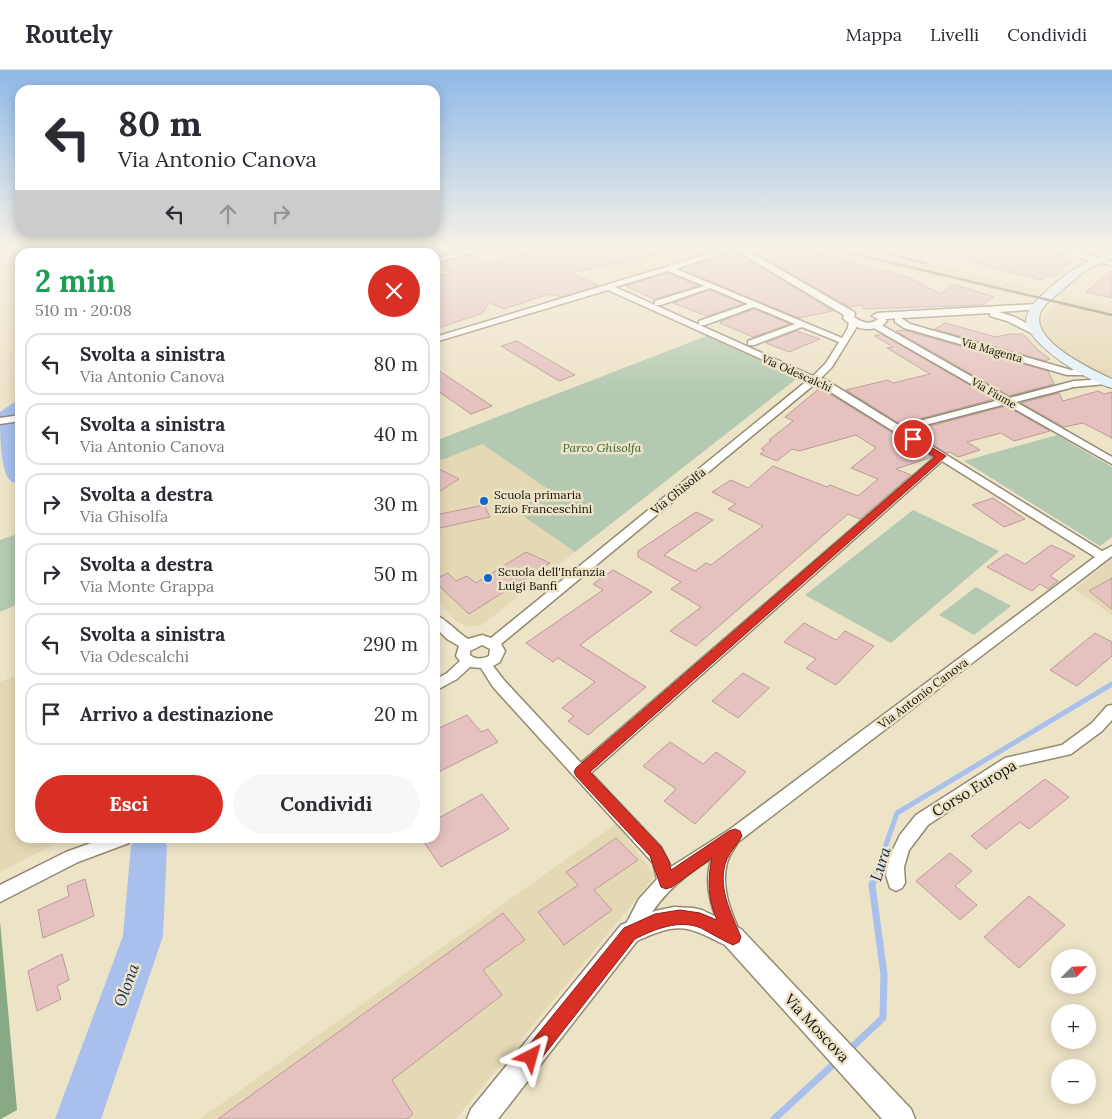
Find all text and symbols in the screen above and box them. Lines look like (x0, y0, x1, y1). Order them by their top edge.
text: Routely (25, 19, 113, 50)
text: Mappa (845, 23, 902, 46)
text: Livelli (930, 23, 979, 46)
text: Condividi (1007, 23, 1087, 46)
text: 80 m (118, 101, 202, 146)
icon: left (35, 105, 100, 170)
text: Via Antonio Canova (118, 145, 317, 173)
icon: left (161, 200, 189, 228)
icon: ahead (214, 200, 242, 228)
icon: right (267, 200, 295, 228)
text: 2 min (35, 262, 115, 300)
button: close (368, 265, 420, 317)
text: 510 m · 20:08 (35, 300, 132, 320)
street label: Via Magenta (959, 334, 1024, 365)
text: Svolta a sinistra (80, 342, 225, 366)
icon: left (37, 350, 65, 378)
street label: Via Odescalchi (759, 351, 834, 395)
text: 80 m (374, 352, 418, 376)
text: Via Antonio Canova (80, 366, 225, 386)
street label: Via Fiume (968, 374, 1019, 412)
text: Svolta a sinistra (80, 412, 225, 436)
pin (892, 418, 934, 460)
icon: left (37, 420, 65, 448)
text: 40 m (374, 422, 418, 446)
icon: arrive (899, 425, 927, 453)
text: Via Antonio Canova (80, 436, 225, 456)
park label: Parco Ghisolfa (563, 440, 642, 455)
street label: Via Ghisolfa (647, 464, 708, 518)
text: Svolta a destra (80, 482, 213, 506)
place label: Scuola primaria Ezio Franceschini (494, 487, 592, 516)
icon: right (37, 490, 65, 518)
text: 30 m (374, 492, 418, 516)
marker: Scuola primaria Ezio Franceschini (478, 495, 490, 507)
text: Via Ghisolfa (80, 506, 168, 526)
text: Svolta a destra (80, 552, 213, 576)
icon: right (37, 560, 65, 588)
text: 50 m (374, 562, 418, 586)
place label: Scuola dell'Infanzia Luigi Banfi (498, 564, 605, 593)
marker: Scuola dell'Infanzia Luigi Banfi (482, 572, 494, 584)
text: Via Monte Grappa (80, 576, 214, 596)
text: Svolta a sinistra (80, 622, 225, 646)
icon: left (37, 630, 65, 658)
text: 290 m (363, 632, 418, 656)
text: Via Odescalchi (80, 646, 189, 666)
street label: Via Antonio Canova (874, 654, 971, 732)
icon: arrive (37, 700, 65, 728)
text: Arrivo a destinazione (80, 702, 274, 726)
text: 20 m (374, 702, 418, 726)
street label: Corso Europa (928, 755, 1020, 821)
button: Esci (35, 775, 223, 833)
button: Condividi (233, 775, 420, 833)
water label: Lura (865, 844, 895, 883)
north arrow (1051, 949, 1096, 994)
map controls (1051, 949, 1096, 1104)
water label: Olona (109, 961, 143, 1009)
street label: Via Moscova (780, 989, 854, 1066)
button: + (1051, 1004, 1096, 1049)
position arrow (504, 1030, 556, 1082)
button: − (1051, 1059, 1096, 1104)

